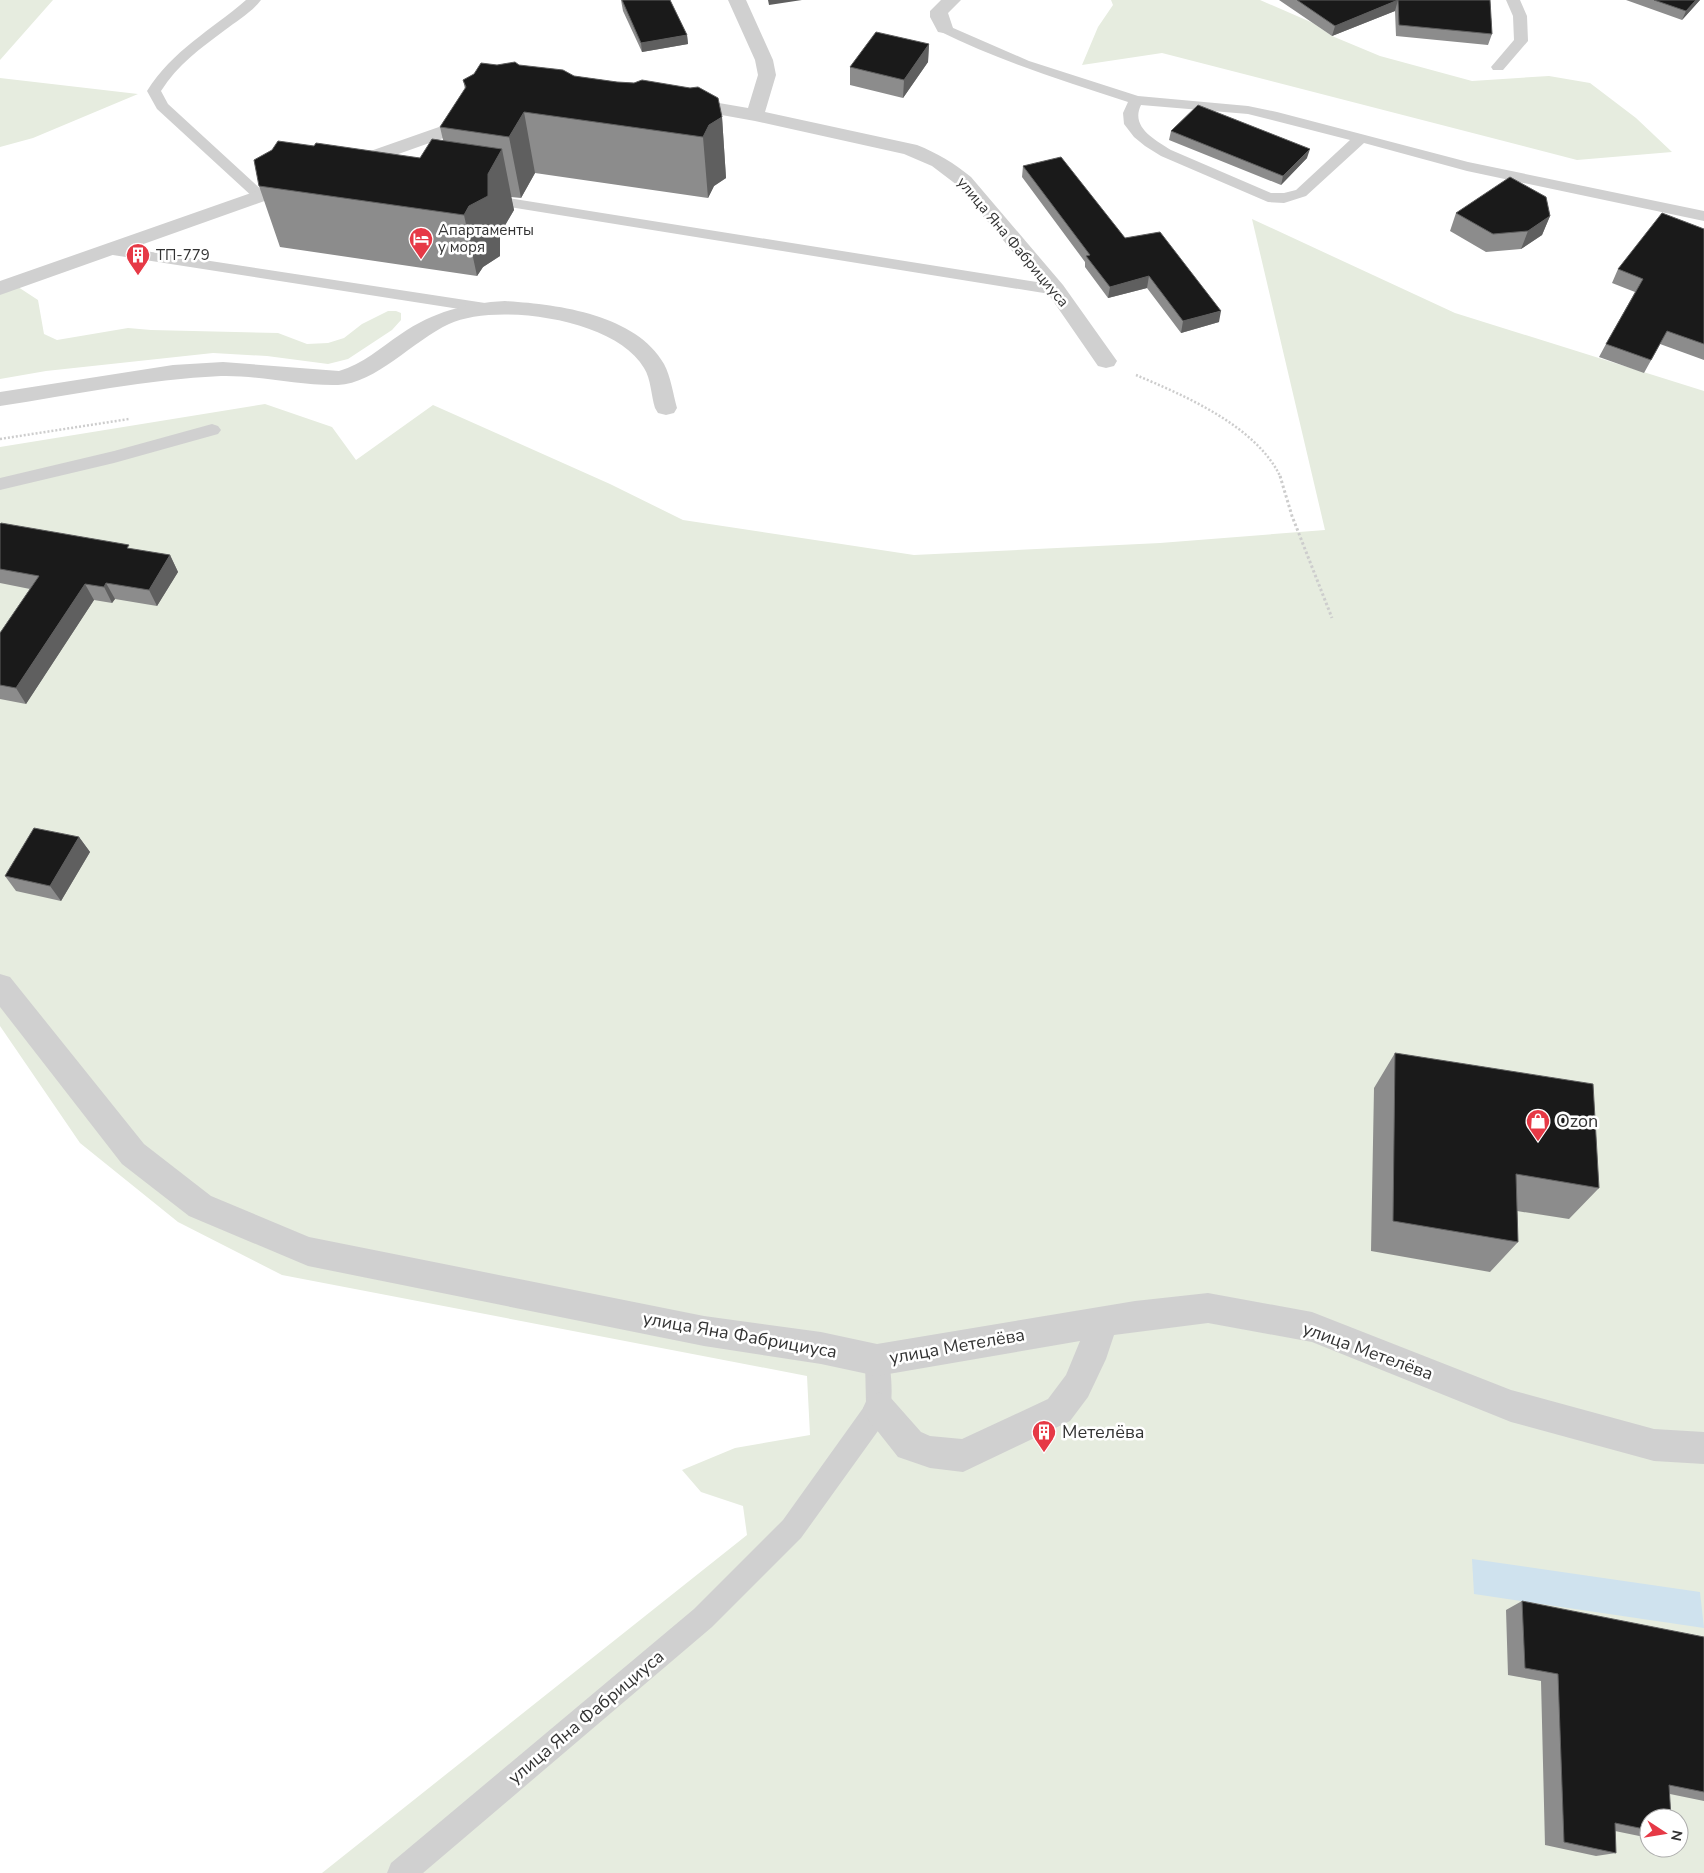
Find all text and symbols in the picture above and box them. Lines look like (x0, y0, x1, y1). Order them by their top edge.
street label: улица Яна Фабрициуса (953, 173, 1073, 311)
place label: Апартаменты у моря (438, 220, 534, 257)
hotel icon: Апартаменты у моря (408, 226, 434, 260)
building icon: ТП-779 (125, 242, 151, 276)
place label: ТП-779 (156, 245, 210, 265)
shop icon: Ozon (1525, 1108, 1551, 1142)
place label: Ozon (1556, 1109, 1598, 1133)
street label: улица Яна Фабрициуса (641, 1306, 839, 1364)
street label: улица Метелёва (1299, 1316, 1437, 1386)
street label: улица Метелёва (887, 1322, 1027, 1370)
building icon: Метелёва (1031, 1419, 1057, 1453)
place label: Метелёва (1062, 1420, 1145, 1444)
street label: улица Яна Фабрициуса (503, 1645, 669, 1789)
north arrow (1639, 1808, 1689, 1858)
text: N (1666, 1828, 1687, 1843)

